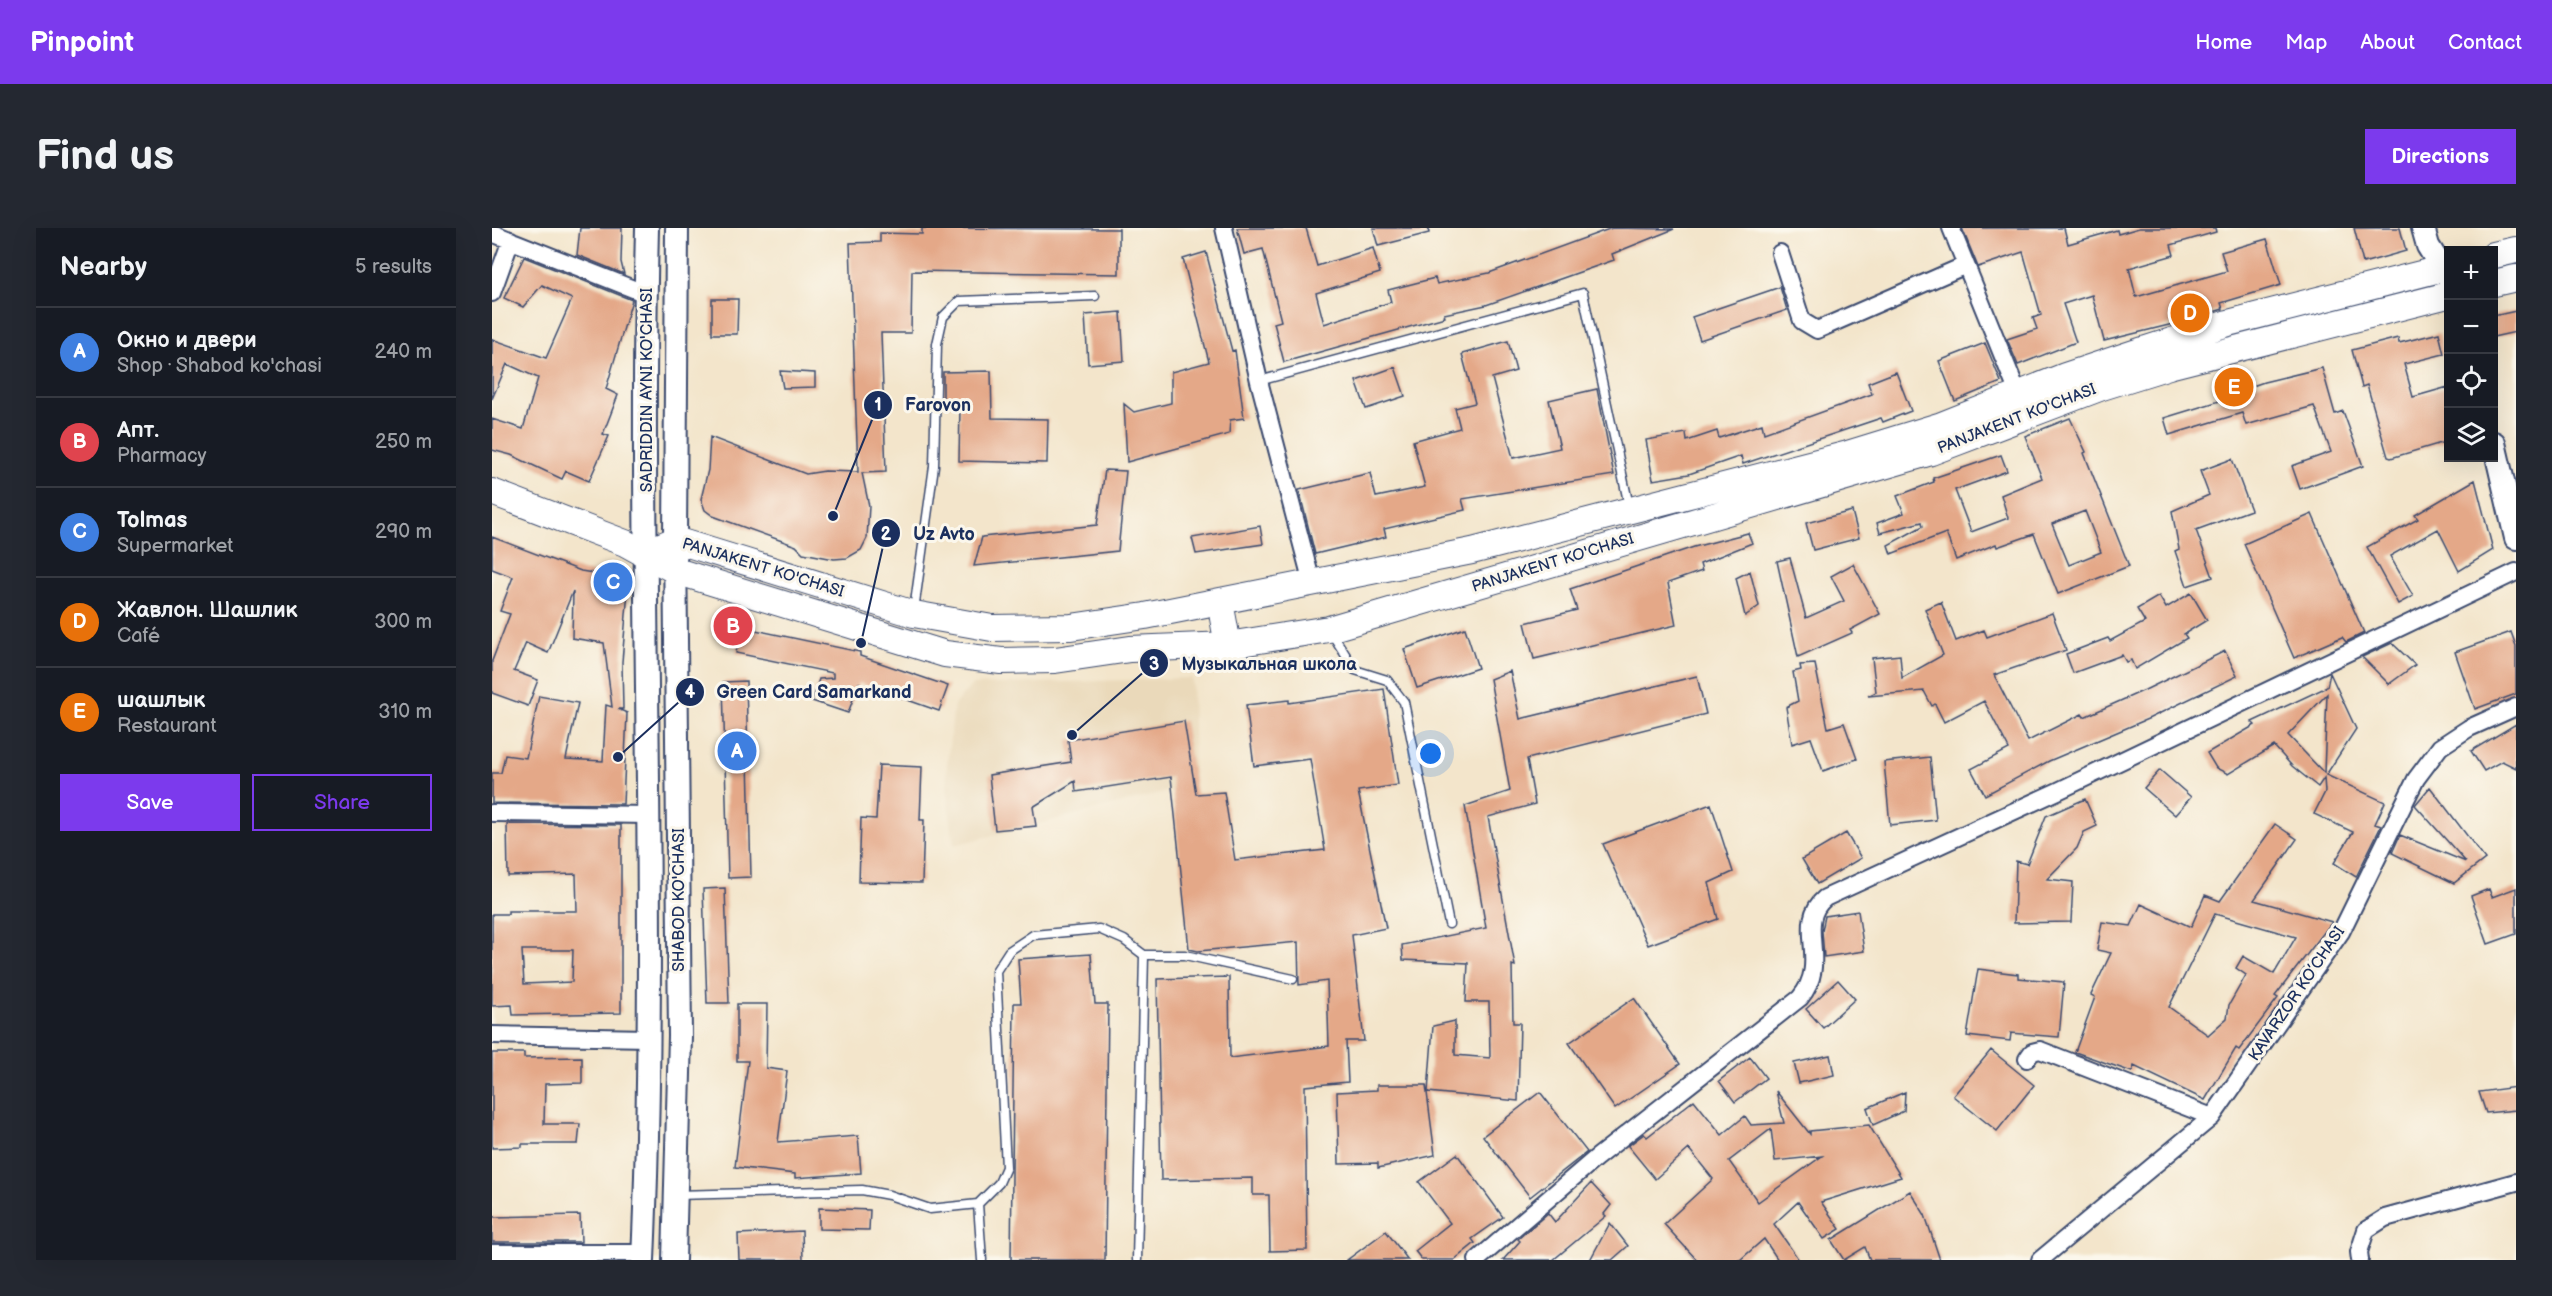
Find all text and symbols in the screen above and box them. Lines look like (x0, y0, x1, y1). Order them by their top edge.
text: Pinpoint (30, 26, 134, 59)
text: Home (2195, 30, 2252, 55)
text: Map (2285, 30, 2327, 55)
text: About (2360, 30, 2415, 55)
text: Contact (2448, 30, 2522, 55)
button: Directions (2365, 129, 2516, 184)
text: Find us (36, 131, 174, 182)
map controls (2444, 246, 2498, 462)
button: + (2444, 246, 2498, 300)
text: Nearby (60, 252, 147, 283)
text: 5 results (355, 255, 432, 279)
street label: SADRIDDIN AYNI KO'CHASI (638, 288, 657, 492)
pin: D (2170, 290, 2210, 335)
button: − (2444, 300, 2498, 354)
text: Окно и двери (117, 327, 257, 354)
text: A (73, 340, 86, 364)
text: 240 m (375, 340, 432, 364)
text: Shop · Shabod ko'chasi (117, 354, 322, 378)
button: locate (2444, 354, 2498, 408)
pin: E (2214, 364, 2254, 410)
street label: PANJAKENT KO'CHASI (1935, 380, 2099, 458)
callout: Farovon (863, 387, 983, 423)
text: 1 (874, 395, 882, 416)
text: Farovon (905, 395, 971, 416)
button: layers (2444, 408, 2498, 462)
text: Апт. (117, 417, 159, 444)
text: B (72, 430, 87, 454)
text: 250 m (375, 430, 432, 454)
text: Pharmacy (117, 444, 207, 468)
text: Tolmas (117, 507, 187, 534)
callout: Uz Avto (871, 515, 986, 551)
text: C (72, 520, 87, 544)
text: 290 m (375, 520, 432, 544)
text: 2 (881, 524, 892, 545)
text: Uz Avto (913, 524, 975, 545)
street label: PANJAKENT KO'CHASI (1470, 529, 1636, 597)
text: Supermarket (117, 534, 233, 558)
street label: PANJAKENT KO'CHASI (680, 534, 846, 602)
pin: C (594, 560, 632, 604)
text: Жавлон. Шашлик (117, 597, 297, 624)
pin: B (714, 604, 752, 648)
text: D (73, 610, 86, 634)
text: 300 m (374, 610, 432, 634)
text: Café (117, 624, 160, 648)
callout: Музыкальная школа (1139, 645, 1368, 681)
text: 3 (1149, 654, 1159, 675)
text: Музыкальная школа (1181, 654, 1357, 675)
callout: Green Card Samarkand (675, 674, 924, 710)
text: 4 (685, 682, 696, 703)
text: Green Card Samarkand (717, 682, 911, 703)
text: шашлык (117, 687, 205, 714)
text: E (73, 700, 86, 724)
text: 310 m (378, 700, 432, 724)
text: Restaurant (117, 714, 217, 738)
pin: A (718, 728, 756, 774)
your location (1416, 739, 1445, 768)
button: Save (60, 774, 240, 831)
button: Share (252, 774, 432, 831)
street label: SHABOD KO'CHASI (670, 828, 689, 972)
street label: KAVARZOR KO’CHASI (2245, 923, 2349, 1065)

